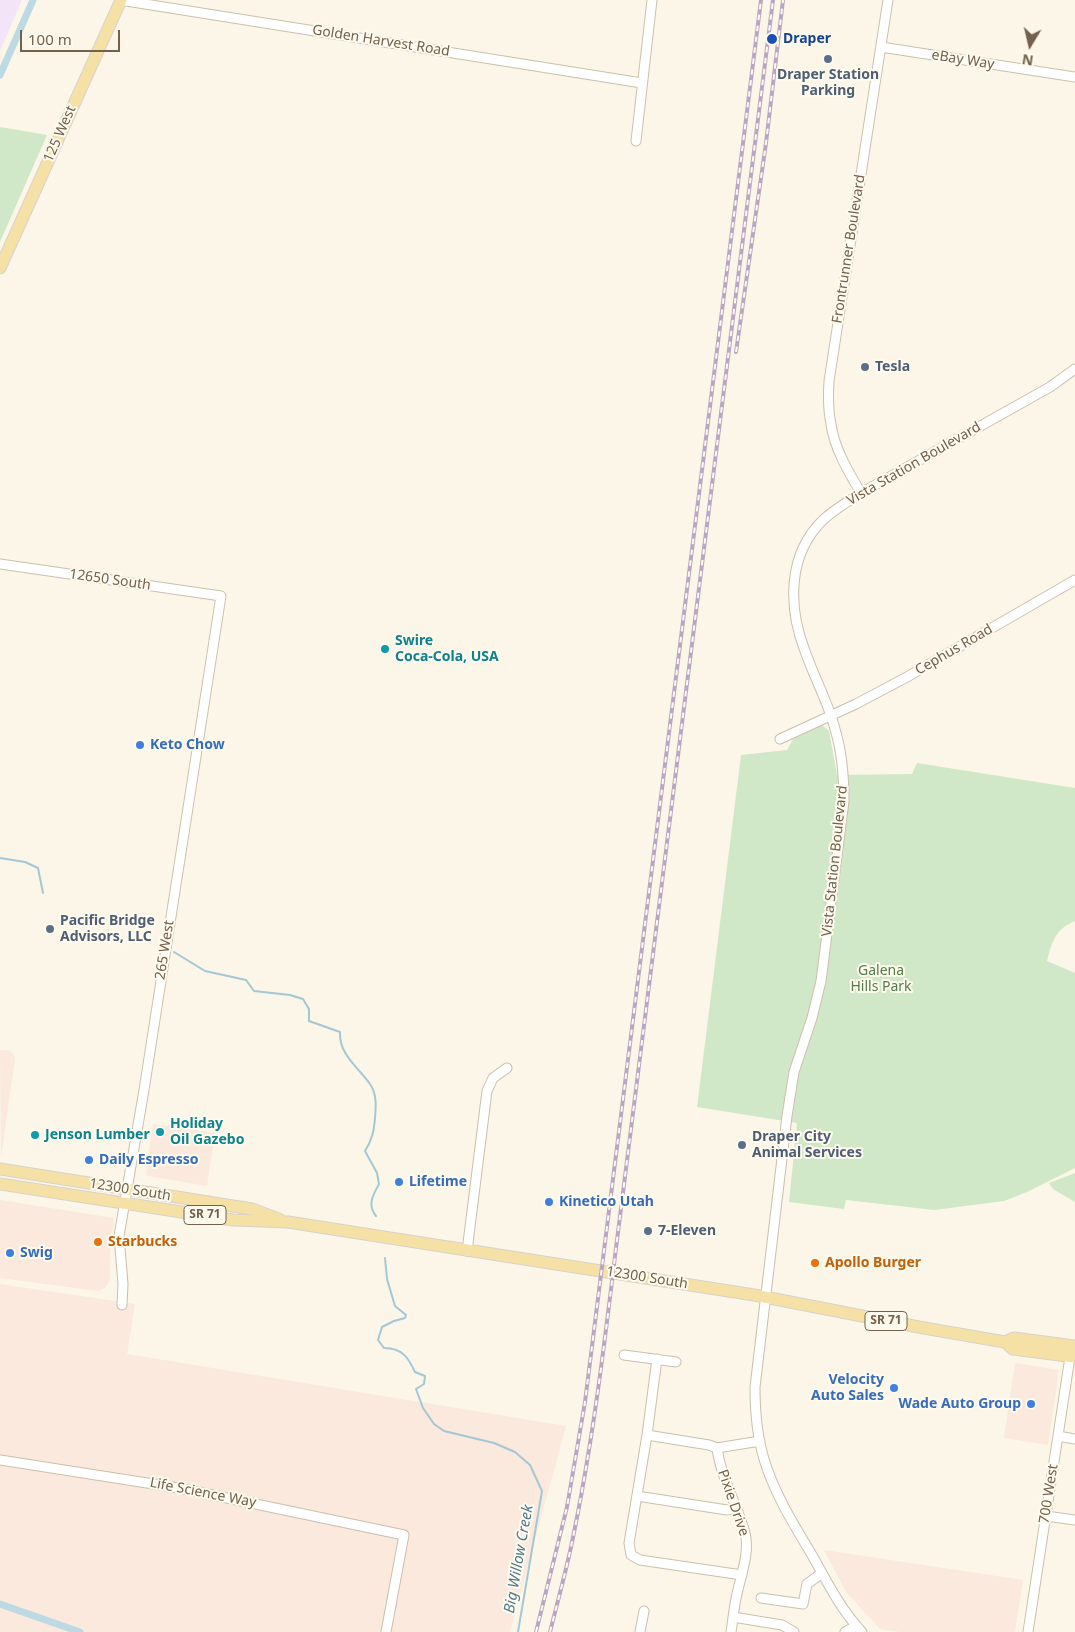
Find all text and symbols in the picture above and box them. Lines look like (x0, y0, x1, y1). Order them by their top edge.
scale bar (22, 20, 122, 52)
north arrow (1005, 20, 1055, 70)
street label: Golden Harvest Road (311, 22, 451, 60)
text: 100 m (28, 29, 72, 49)
place label: Draper (783, 31, 831, 47)
marker: Draper (765, 32, 779, 46)
street label: eBay Way (930, 47, 996, 73)
text: N (1020, 50, 1035, 71)
marker: Draper Station Parking (822, 53, 834, 65)
place label: Draper Station Parking (777, 67, 879, 100)
street label: 125 West (40, 103, 80, 165)
street label: Frontrunner Boulevard (829, 173, 869, 325)
place label: Tesla (875, 359, 910, 375)
marker: Tesla (859, 361, 871, 373)
street label: Vista Station Boulevard (844, 419, 984, 509)
street label: 12650 South (68, 566, 152, 594)
street label: Cephus Road (912, 621, 996, 679)
place label: Swire Coca-Cola, USA (395, 633, 499, 666)
marker: Swire Coca-Cola, USA (379, 643, 391, 655)
place label: Keto Chow (150, 737, 225, 753)
marker: Keto Chow (134, 739, 146, 751)
street label: Vista Station Boulevard (819, 785, 851, 937)
place label: Pacific Bridge Advisors, LLC (60, 913, 155, 946)
street label: 265 West (152, 919, 178, 981)
marker: Pacific Bridge Advisors, LLC (44, 923, 56, 935)
park label: Galena Hills Park (850, 963, 912, 996)
place label: Holiday Oil Gazebo (170, 1116, 244, 1148)
marker: Holiday Oil Gazebo (154, 1126, 166, 1138)
place label: Jenson Lumber (45, 1127, 150, 1143)
marker: Jenson Lumber (29, 1129, 41, 1141)
place label: Draper City Animal Services (752, 1129, 862, 1162)
marker: Draper City Animal Services (736, 1139, 748, 1151)
place label: Daily Espresso (99, 1152, 198, 1168)
marker: Daily Espresso (83, 1154, 95, 1166)
place label: Lifetime (409, 1174, 467, 1190)
street label: 12300 South (88, 1175, 172, 1205)
marker: Lifetime (393, 1176, 405, 1188)
place label: Kinetico Utah (559, 1194, 654, 1210)
marker: Kinetico Utah (543, 1196, 555, 1208)
road number: SR 71 (184, 1206, 226, 1224)
place label: 7-Eleven (658, 1223, 716, 1239)
marker: 7-Eleven (642, 1225, 654, 1237)
place label: Starbucks (108, 1234, 177, 1250)
marker: Starbucks (92, 1236, 104, 1248)
place label: Swig (20, 1245, 53, 1261)
marker: Swig (4, 1247, 16, 1259)
place label: Apollo Burger (825, 1255, 921, 1271)
marker: Apollo Burger (809, 1257, 821, 1269)
street label: 12300 South (605, 1263, 689, 1293)
road number: SR 71 (865, 1312, 907, 1330)
place label: Velocity Auto Sales (811, 1372, 884, 1404)
marker: Velocity Auto Sales (888, 1382, 900, 1394)
place label: Wade Auto Group (898, 1396, 1021, 1412)
marker: Wade Auto Group (1025, 1398, 1037, 1410)
street label: 700 West (1036, 1463, 1062, 1525)
street label: Pixie Drive (714, 1468, 752, 1538)
street label: Life Science Way (148, 1474, 258, 1512)
water label: Big Willow Creek (501, 1503, 537, 1615)

